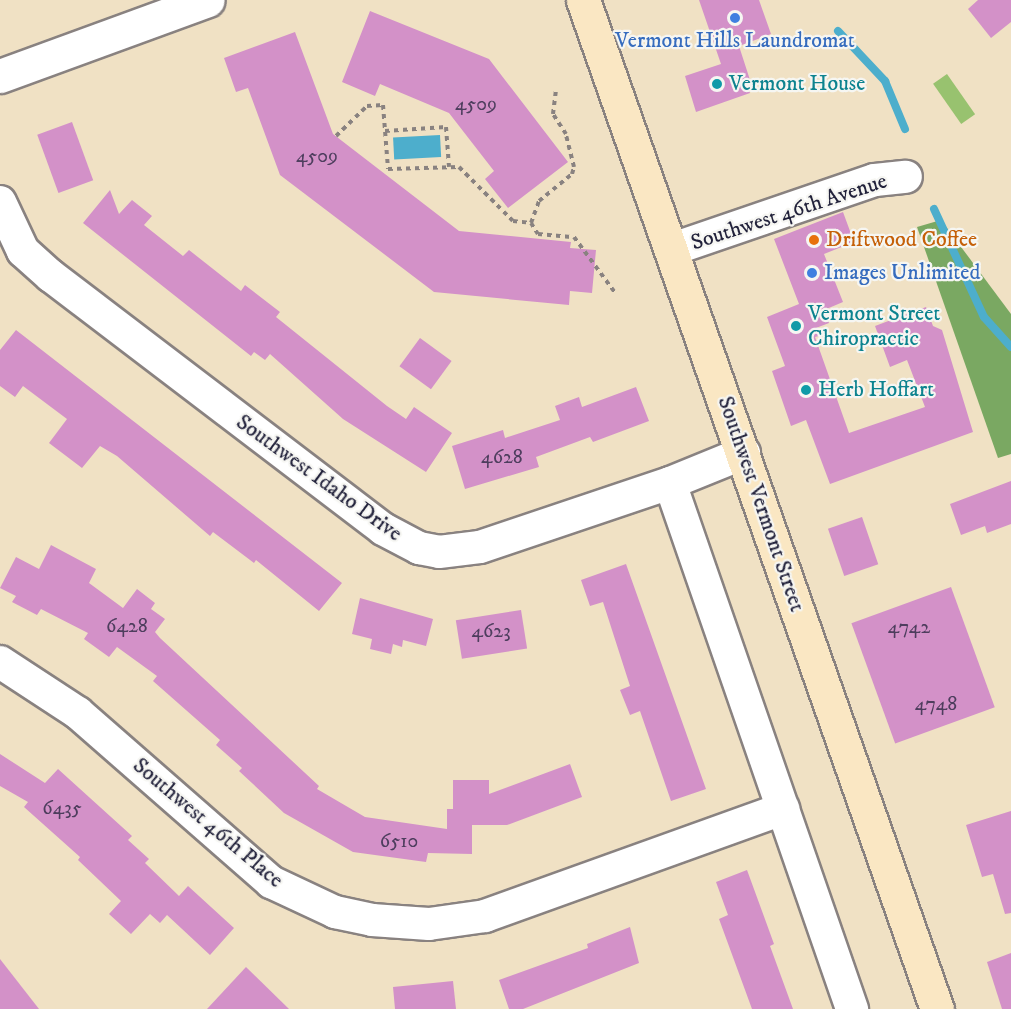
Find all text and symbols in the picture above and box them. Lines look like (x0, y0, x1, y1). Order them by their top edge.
marker: Vermont Hills Laundromat (728, 11, 742, 25)
place label: Vermont Hills Laundromat (615, 28, 855, 54)
place label: Vermont House (729, 71, 865, 97)
marker: Vermont House (710, 77, 724, 91)
house number: 4509 (455, 92, 497, 116)
house number: 4509 (296, 144, 338, 168)
street label: Southwest 46th Avenue (688, 168, 890, 256)
place label: Driftwood Coffee (826, 227, 977, 253)
marker: Driftwood Coffee (807, 233, 821, 247)
place label: Images Unlimited (824, 260, 980, 286)
marker: Images Unlimited (805, 266, 819, 280)
place label: Vermont Street Chiropractic (808, 300, 940, 352)
marker: Vermont Street Chiropractic (789, 319, 803, 333)
place label: Herb Hoffart (818, 377, 934, 403)
marker: Herb Hoffart (799, 383, 813, 397)
street label: Southwest Vermont Street (712, 393, 810, 615)
street label: Southwest Idaho Drive (231, 409, 407, 547)
house number: 4628 (481, 445, 523, 469)
house number: 6428 (106, 614, 148, 638)
house number: 4742 (888, 615, 930, 639)
house number: 4623 (471, 619, 511, 643)
house number: 4748 (915, 692, 957, 716)
street label: Southwest 46th Place (127, 752, 289, 894)
house number: 6435 (42, 796, 82, 820)
house number: 6510 (380, 829, 418, 853)

